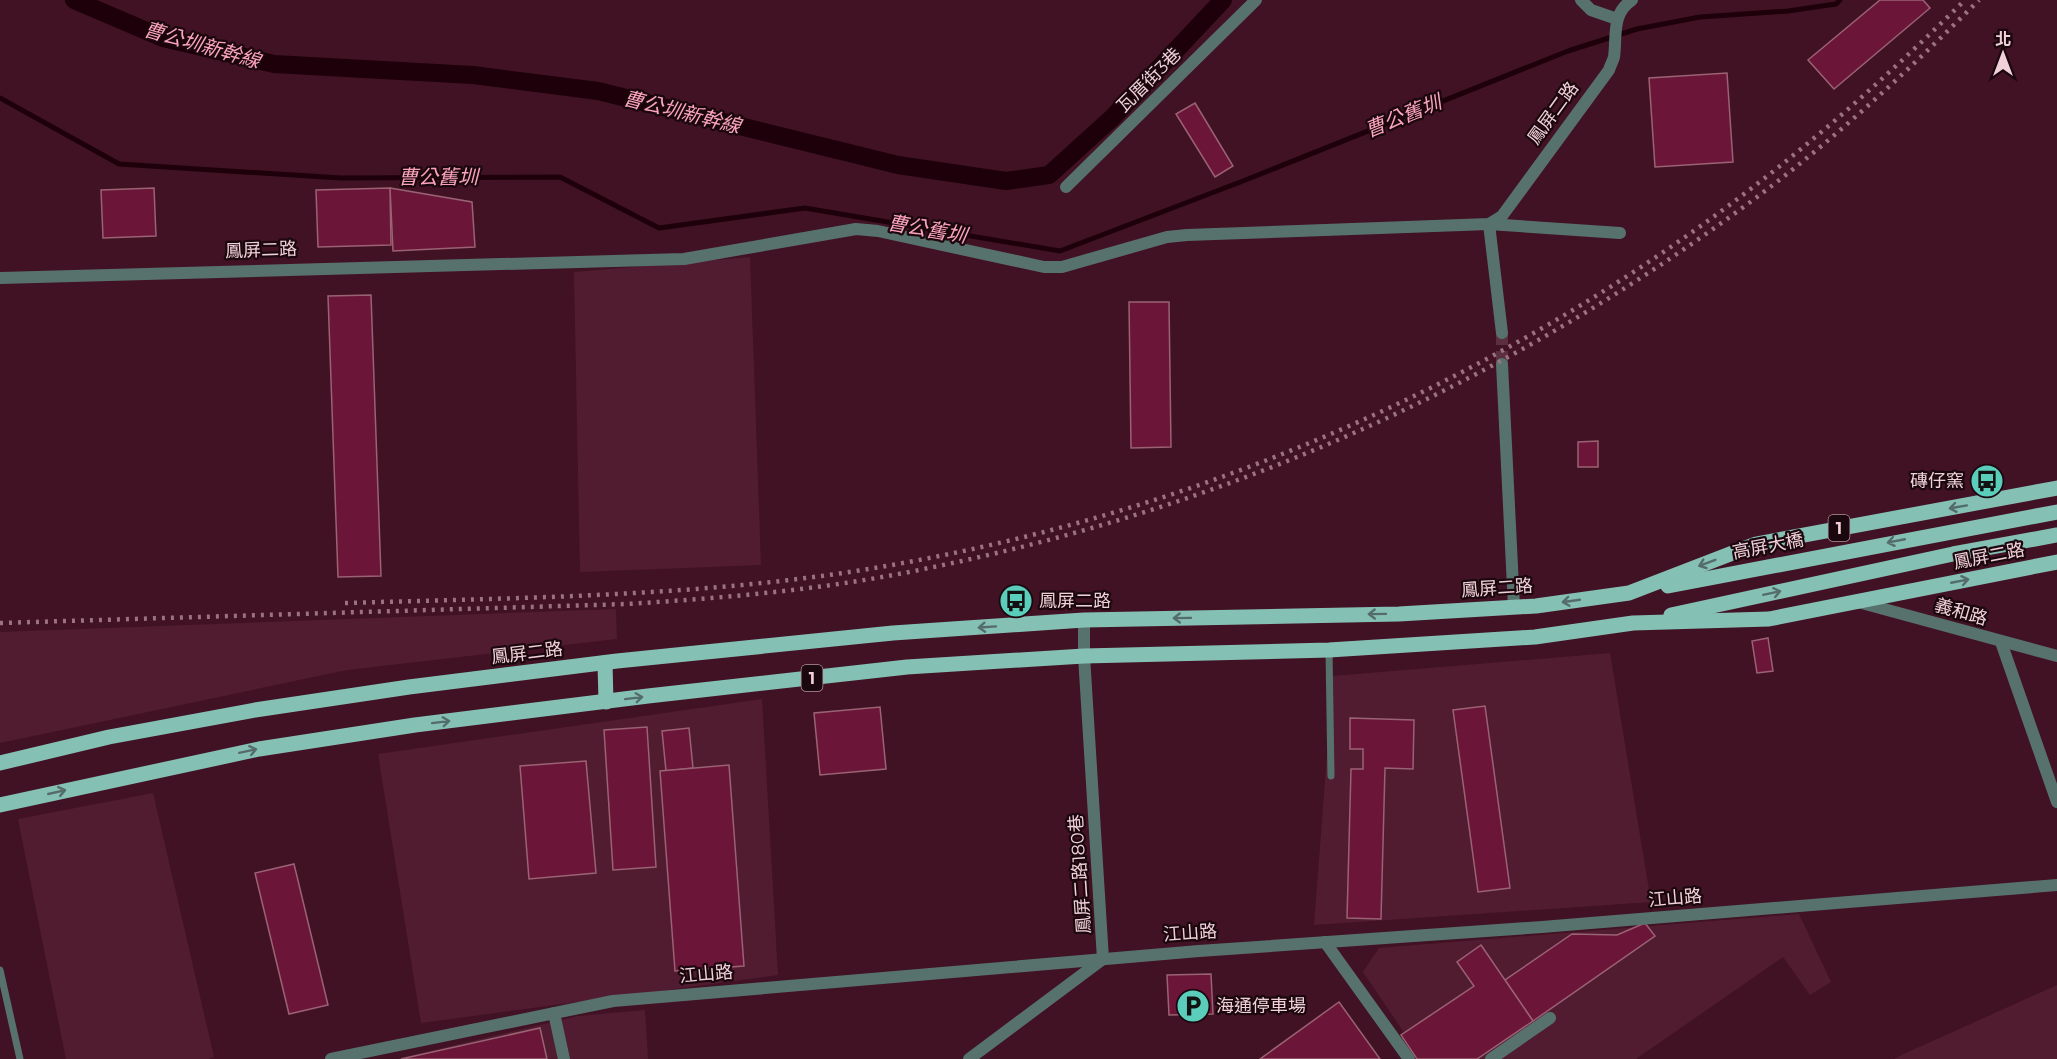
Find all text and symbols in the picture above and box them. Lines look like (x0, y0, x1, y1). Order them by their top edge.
water label: 曹公圳新幹線 (141, 17, 265, 74)
north arrow (1973, 24, 2033, 84)
text: 北 (1995, 30, 2011, 49)
street label: 瓦厝街3巷 (1112, 43, 1186, 117)
street label: 鳳屏二路 (1523, 77, 1583, 149)
water label: 曹公圳新幹線 (621, 86, 745, 139)
water label: 曹公舊圳 (1361, 89, 1447, 142)
water label: 曹公舊圳 (398, 165, 481, 189)
water label: 曹公舊圳 (886, 210, 971, 248)
street label: 鳳屏二路 (225, 238, 297, 262)
bus stop icon: 磚仔窯 (1969, 463, 2005, 499)
place label: 磚仔窯 (1910, 470, 1964, 492)
one-way arrow (1949, 502, 1969, 513)
road number: 1 (1828, 515, 1850, 541)
street label: 高屏大橋 (1731, 528, 1805, 564)
one-way arrow (1887, 536, 1906, 547)
street label: 鳳屏二路 (1952, 538, 2026, 574)
one-way arrow (1698, 558, 1717, 569)
street label: 鳳屏二路 (1460, 575, 1534, 601)
one-way arrow (1950, 575, 1970, 586)
bus stop icon: 鳳屏二路 (998, 583, 1034, 619)
one-way arrow (1762, 587, 1781, 598)
place label: 鳳屏二路 (1039, 590, 1111, 612)
street label: 義和路 (1932, 594, 1990, 630)
one-way arrow (1562, 596, 1581, 607)
one-way arrow (1367, 608, 1387, 620)
one-way arrow (1172, 612, 1192, 624)
one-way arrow (977, 621, 997, 632)
street label: 鳳屏二路 (490, 638, 564, 668)
road number: 1 (802, 665, 822, 691)
one-way arrow (624, 692, 643, 703)
one-way arrow (430, 716, 450, 727)
one-way arrow (237, 745, 257, 756)
one-way arrow (47, 785, 66, 797)
street label: 鳳屏二路180巷 (1065, 813, 1095, 935)
street label: 江山路 (1647, 885, 1703, 911)
street label: 江山路 (1162, 920, 1218, 946)
street label: 江山路 (678, 961, 734, 987)
parking icon: 海通停車場 (1175, 988, 1211, 1024)
place label: 海通停車場 (1216, 995, 1306, 1017)

